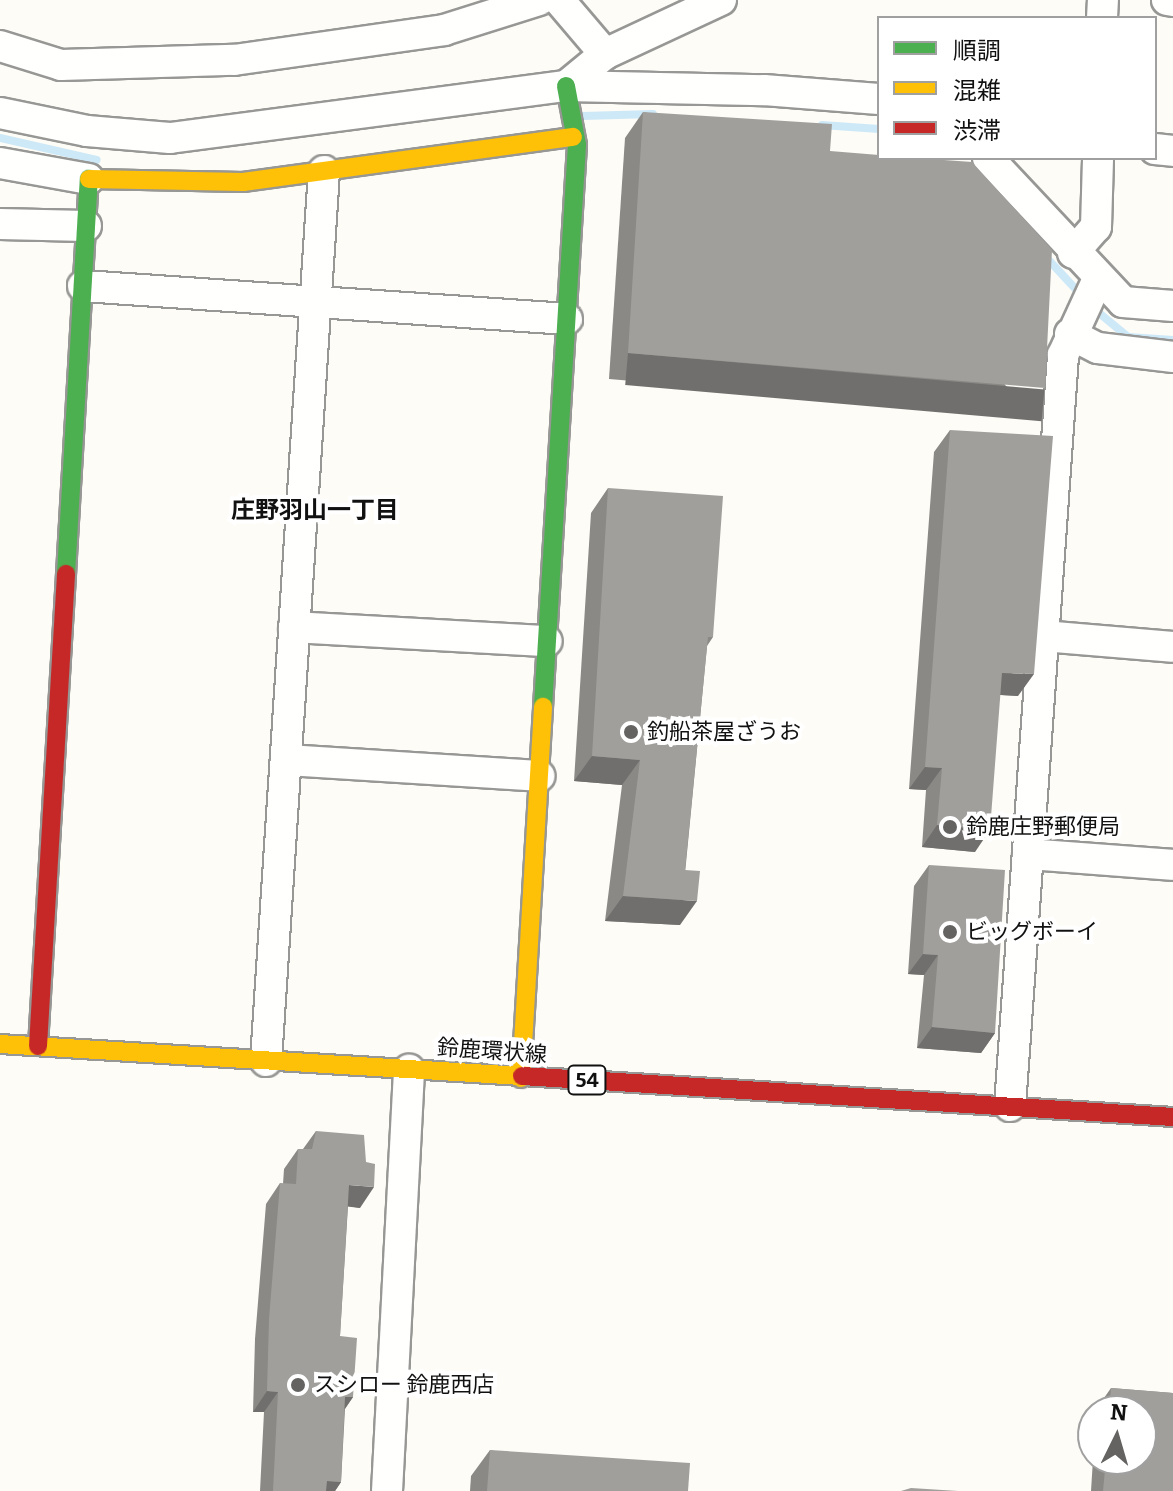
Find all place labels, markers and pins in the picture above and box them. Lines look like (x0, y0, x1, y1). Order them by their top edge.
place label: 釣船茶屋ざうお (647, 719, 801, 745)
marker: 釣船茶屋ざうお (622, 723, 640, 741)
place label: 鈴鹿庄野郵便局 (966, 814, 1120, 840)
marker: 鈴鹿庄野郵便局 (941, 818, 959, 836)
place label: ビッグボーイ (966, 919, 1098, 945)
marker: ビッグボーイ (941, 923, 959, 941)
place label: スシロー 鈴鹿西店 (314, 1372, 494, 1398)
marker: スシロー 鈴鹿西店 (289, 1376, 307, 1394)

